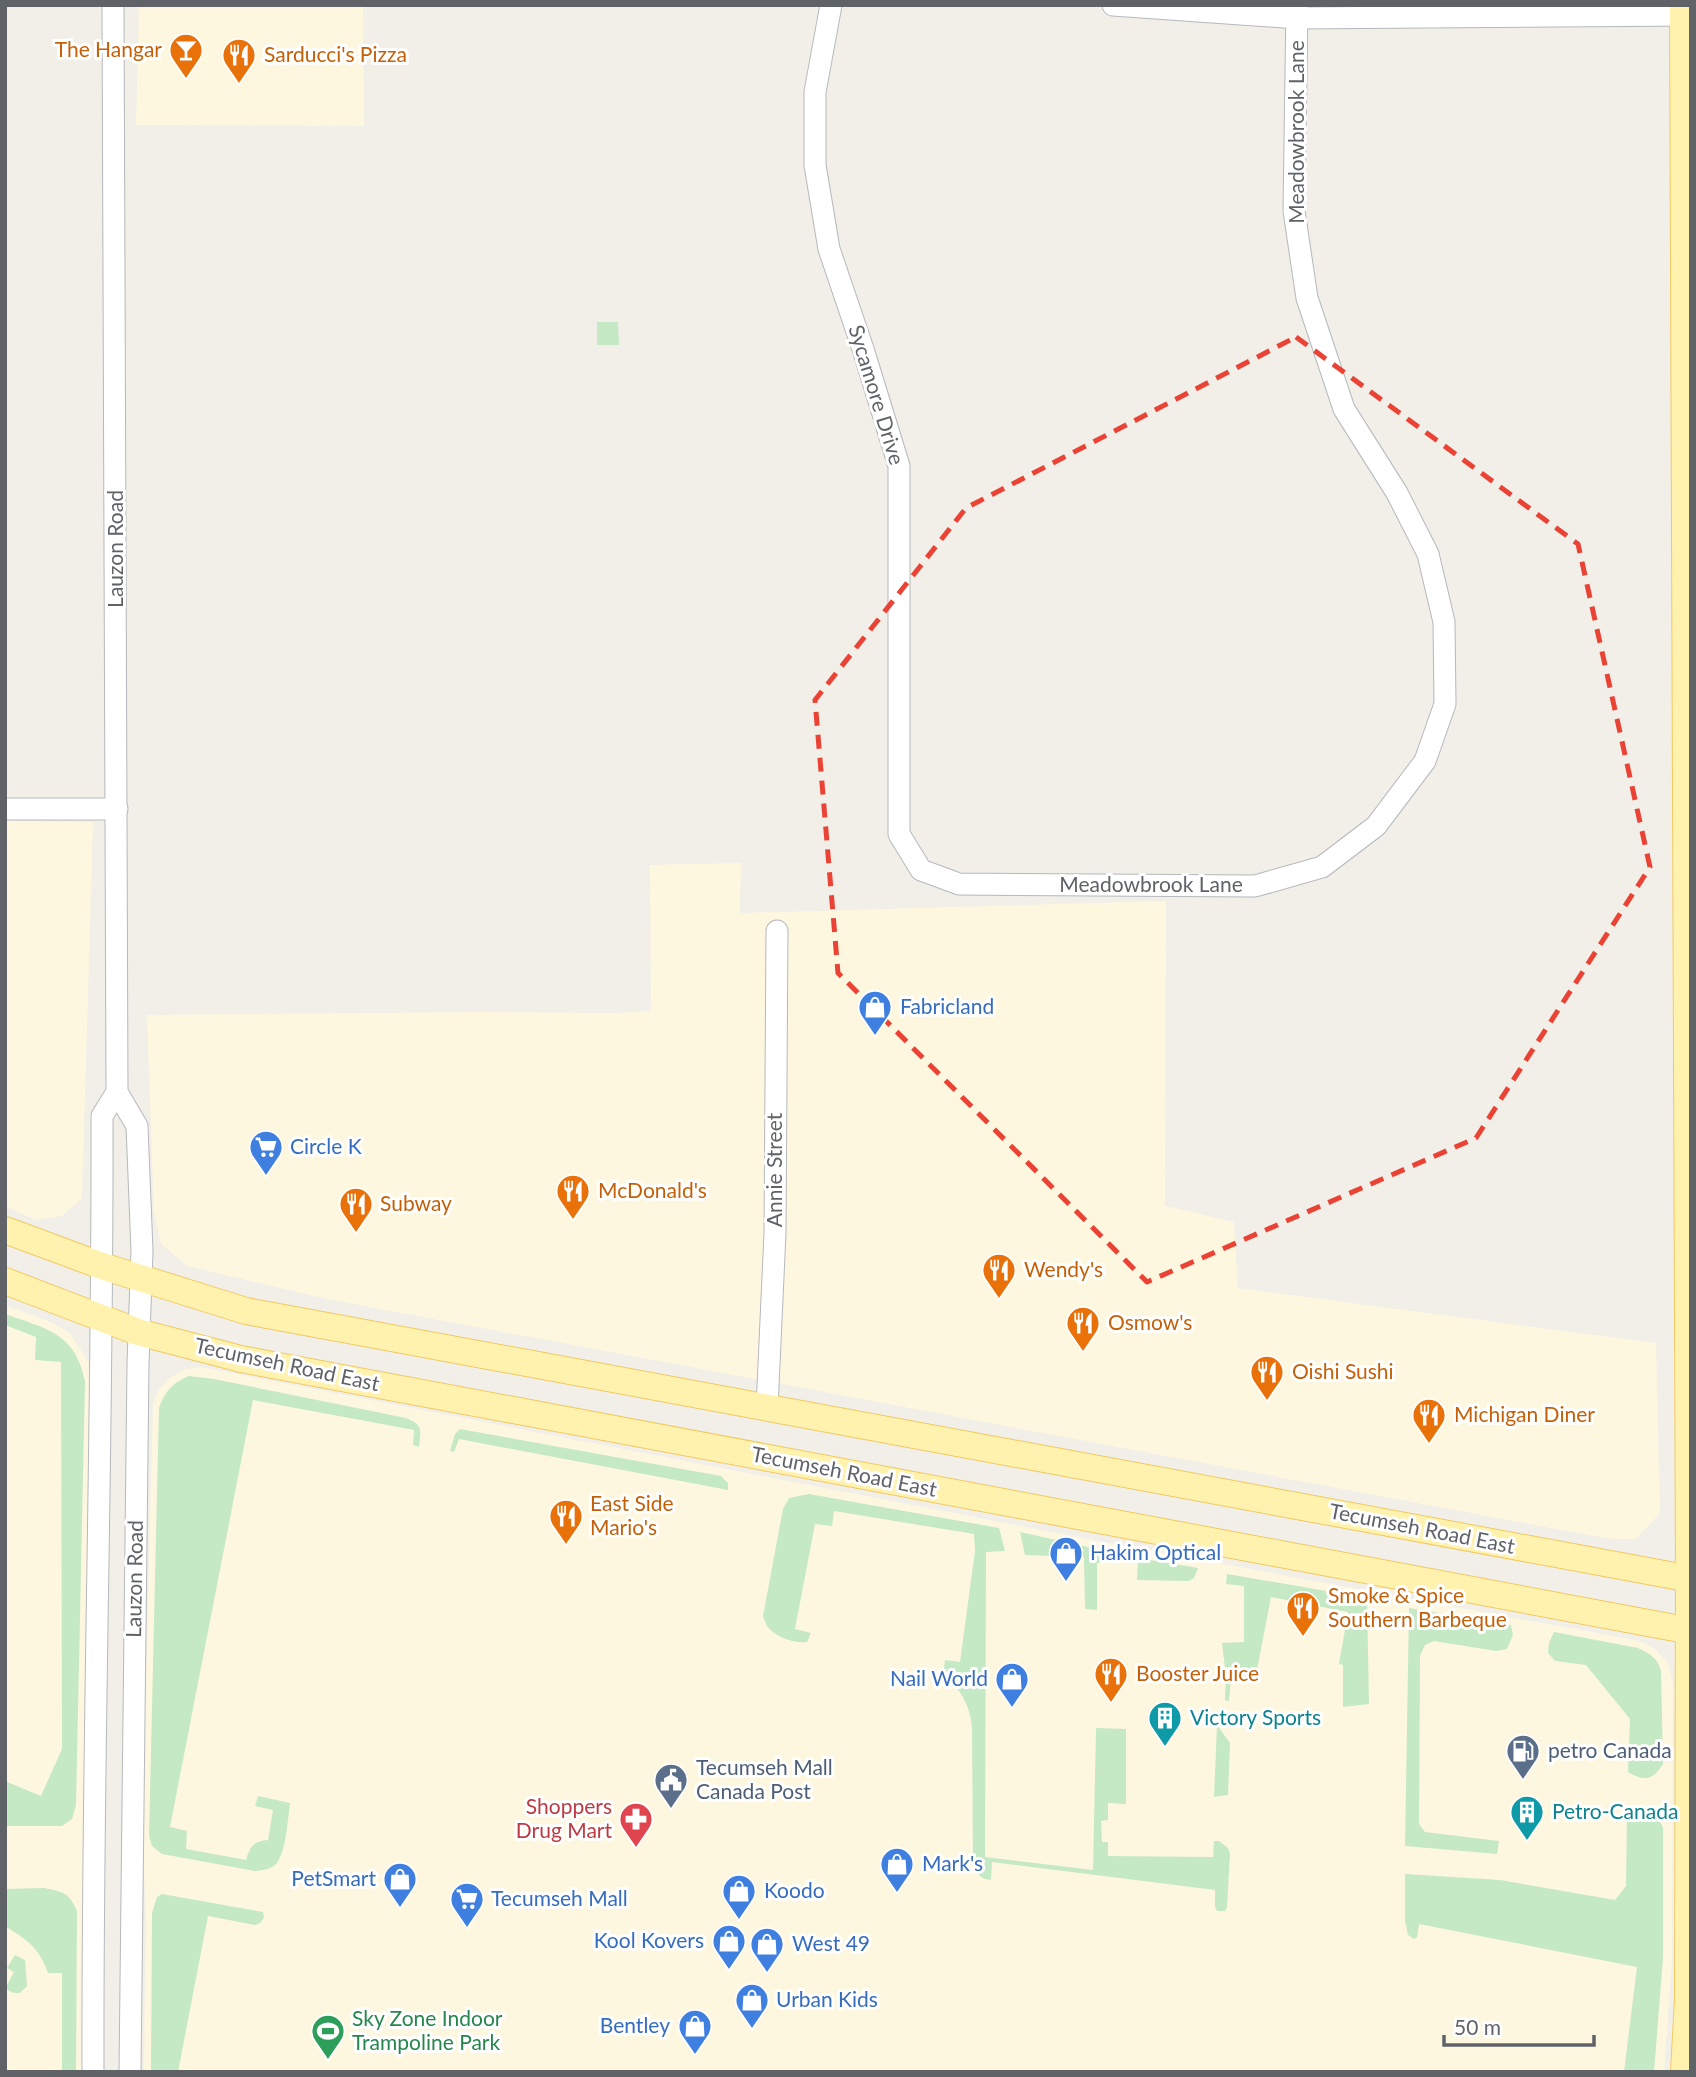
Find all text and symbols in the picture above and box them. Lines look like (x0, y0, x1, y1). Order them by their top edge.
bar icon: The Hangar (167, 31, 205, 80)
place label: The Hangar (55, 36, 162, 61)
restaurant icon: Sarducci's Pizza (220, 36, 258, 85)
street label: Meadowbrook Lane (1283, 40, 1308, 224)
place label: Sarducci's Pizza (264, 41, 407, 66)
street label: Sycamore Drive (844, 322, 911, 467)
street label: Lauzon Road (102, 490, 127, 608)
street label: Meadowbrook Lane (1059, 871, 1243, 896)
shop icon: Fabricland (856, 988, 894, 1037)
place label: Fabricland (900, 993, 994, 1018)
street label: Annie Street (761, 1112, 786, 1227)
supermarket icon: Circle K (247, 1128, 285, 1177)
place label: Circle K (290, 1133, 362, 1158)
restaurant icon: McDonald's (554, 1172, 592, 1221)
place label: McDonald's (598, 1177, 707, 1202)
restaurant icon: Subway (337, 1185, 375, 1234)
place label: Subway (380, 1190, 452, 1215)
restaurant icon: Wendy's (980, 1251, 1018, 1300)
place label: Wendy's (1024, 1256, 1103, 1281)
restaurant icon: Osmow's (1064, 1304, 1102, 1353)
place label: Osmow's (1108, 1309, 1192, 1334)
street label: Tecumseh Road East (193, 1332, 382, 1395)
restaurant icon: Oishi Sushi (1248, 1353, 1286, 1402)
place label: Oishi Sushi (1292, 1358, 1394, 1383)
restaurant icon: Michigan Diner (1410, 1396, 1448, 1445)
place label: Michigan Diner (1454, 1401, 1595, 1426)
street label: Tecumseh Road East (750, 1440, 940, 1501)
place label: East Side Mario's (590, 1490, 674, 1539)
restaurant icon: East Side Mario's (547, 1497, 585, 1546)
street label: Tecumseh Road East (1328, 1497, 1518, 1558)
street label: Lauzon Road (120, 1520, 147, 1638)
shop icon: Hakim Optical (1047, 1534, 1085, 1583)
place label: Hakim Optical (1090, 1539, 1221, 1564)
place label: Smoke & Spice Southern Barbeque (1328, 1582, 1507, 1631)
restaurant icon: Smoke & Spice Southern Barbeque (1284, 1589, 1322, 1638)
restaurant icon: Booster Juice (1092, 1655, 1130, 1704)
shop icon: Nail World (993, 1660, 1031, 1709)
place label: Booster Juice (1136, 1660, 1259, 1685)
place label: Nail World (890, 1665, 988, 1690)
building icon: Victory Sports (1146, 1699, 1184, 1748)
place label: Victory Sports (1190, 1704, 1321, 1729)
fuel station icon: petro Canada (1504, 1732, 1542, 1781)
place label: petro Canada (1548, 1737, 1672, 1762)
place label: Tecumseh Mall Canada Post (696, 1754, 833, 1803)
public building icon: Tecumseh Mall Canada Post (652, 1761, 690, 1810)
place label: Shoppers Drug Mart (516, 1793, 612, 1842)
building icon: Petro-Canada (1508, 1793, 1546, 1842)
place label: Petro-Canada (1552, 1798, 1678, 1823)
pharmacy icon: Shoppers Drug Mart (617, 1800, 655, 1849)
shop icon: Mark's (878, 1845, 916, 1894)
place label: Mark's (922, 1850, 983, 1875)
shop icon: PetSmart (381, 1860, 419, 1909)
place label: PetSmart (291, 1865, 376, 1890)
shop icon: Koodo (720, 1872, 758, 1921)
place label: Koodo (764, 1877, 825, 1902)
supermarket icon: Tecumseh Mall (448, 1880, 486, 1929)
place label: Tecumseh Mall (491, 1885, 628, 1910)
shop icon: Kool Kovers (710, 1922, 748, 1971)
shop icon: West 49 (748, 1925, 786, 1974)
place label: Kool Kovers (594, 1927, 704, 1952)
place label: West 49 (792, 1930, 870, 1955)
shop icon: Urban Kids (733, 1981, 771, 2030)
place label: Urban Kids (776, 1986, 878, 2011)
scale bar (1444, 2004, 1594, 2048)
place label: Sky Zone Indoor Trampoline Park (352, 2005, 503, 2054)
shop icon: Bentley (676, 2007, 714, 2056)
sports icon: Sky Zone Indoor Trampoline Park (309, 2012, 347, 2061)
place label: Bentley (600, 2012, 670, 2037)
text: 50 m (1454, 2014, 1501, 2039)

